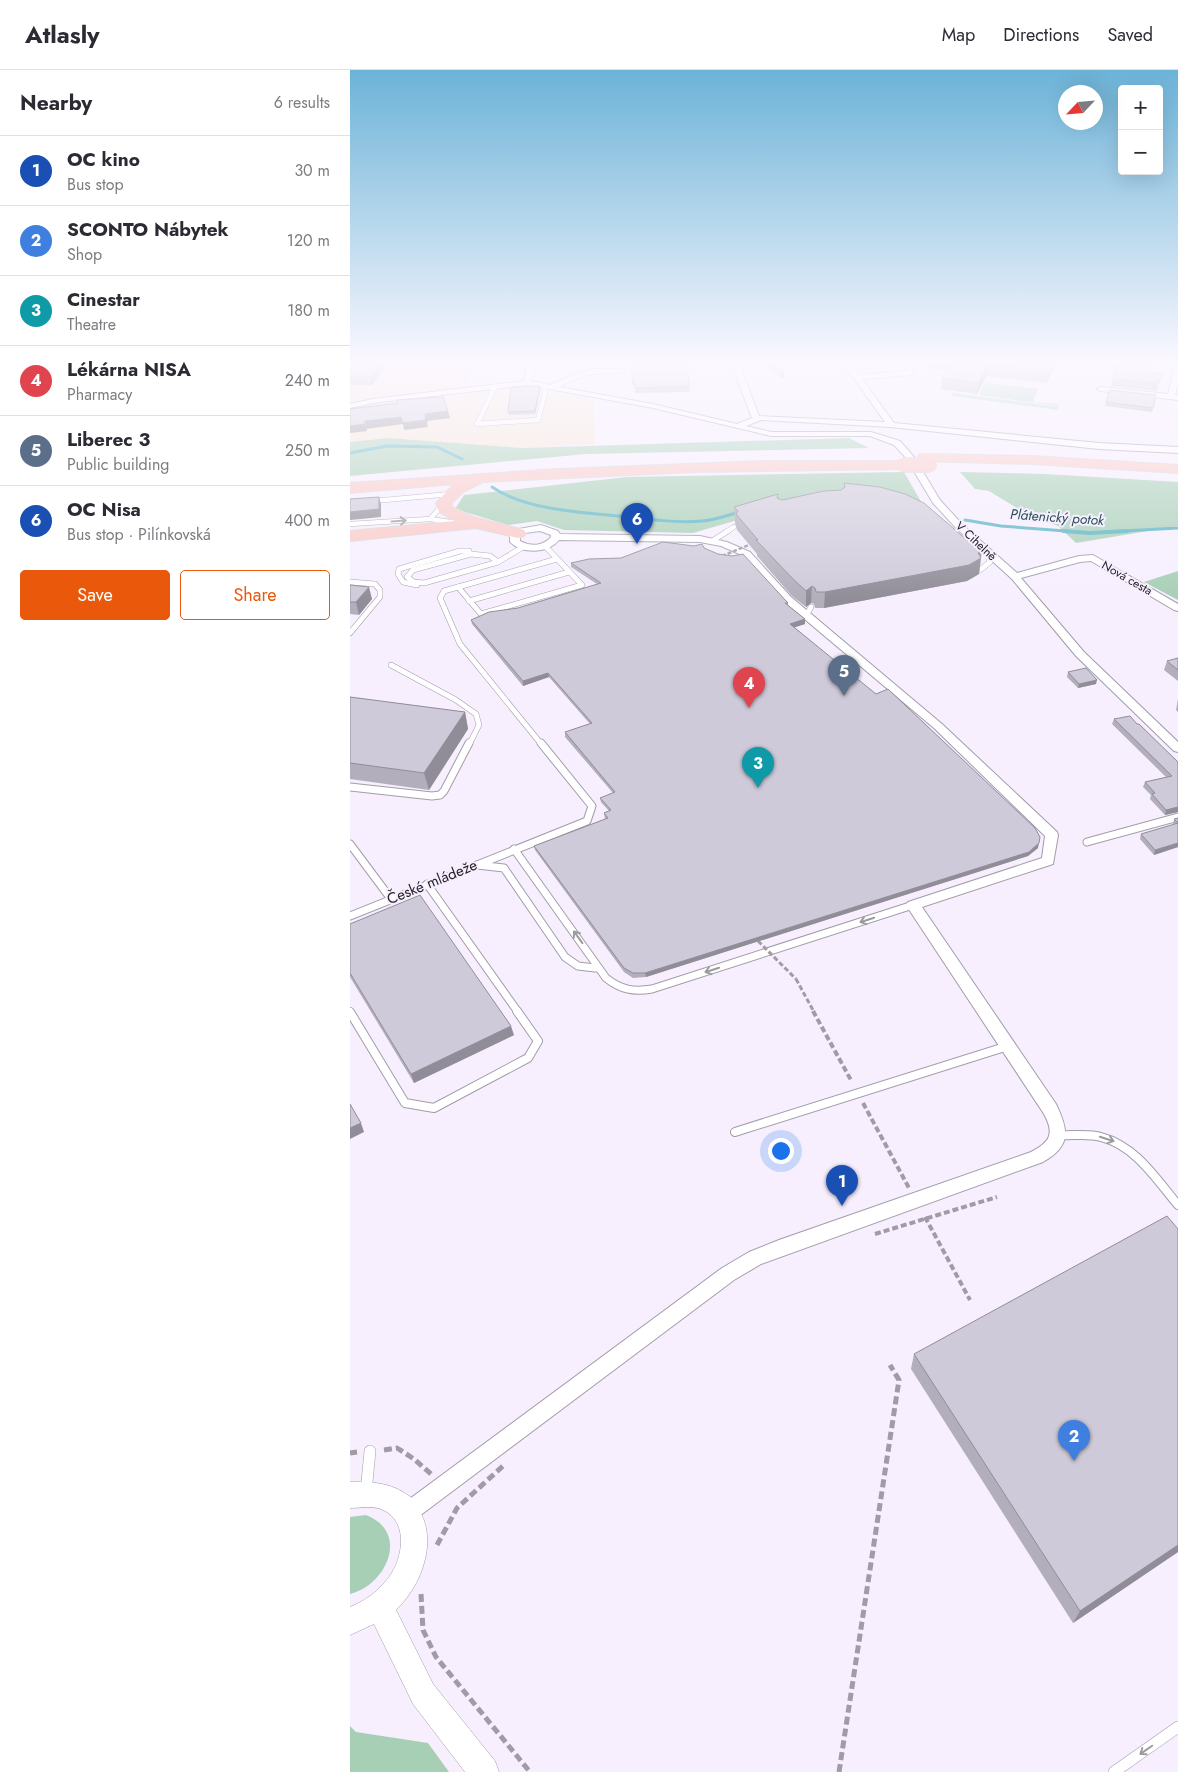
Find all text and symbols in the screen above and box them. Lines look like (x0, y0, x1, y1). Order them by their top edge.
text: Atlasly (25, 17, 100, 52)
text: Map (942, 22, 975, 48)
text: Directions (1003, 22, 1079, 48)
text: Saved (1107, 22, 1153, 48)
north arrow (1058, 85, 1103, 130)
map controls (1118, 85, 1163, 175)
button: + (1118, 85, 1163, 130)
text: Nearby (20, 88, 92, 118)
text: 6 results (274, 91, 330, 114)
button: − (1118, 130, 1163, 175)
text: OC kino (67, 146, 140, 173)
text: 1 (32, 159, 40, 182)
text: 30 m (294, 159, 330, 182)
text: Bus stop (67, 173, 124, 196)
text: SCONTO Nábytek (67, 216, 229, 243)
text: 2 (31, 229, 41, 252)
text: 120 m (287, 229, 330, 252)
text: Shop (67, 243, 102, 266)
text: Cinestar (67, 286, 140, 313)
text: 3 (31, 299, 41, 322)
text: 180 m (287, 299, 330, 322)
text: Theatre (67, 313, 116, 336)
text: Lékárna NISA (67, 356, 191, 383)
text: 4 (30, 369, 42, 392)
text: 240 m (285, 369, 330, 392)
text: Pharmacy (67, 383, 132, 406)
text: Liberec 3 (67, 426, 150, 453)
text: 5 (31, 439, 41, 462)
text: 250 m (285, 439, 330, 462)
text: Public building (67, 453, 169, 476)
text: OC Nisa (67, 496, 141, 523)
pin: 6 (621, 503, 653, 544)
water label: Plátenický potok (1009, 504, 1106, 530)
text: 6 (31, 509, 41, 532)
text: 400 m (284, 509, 330, 532)
one-way arrow (390, 516, 406, 525)
street label: V Cihelně (951, 517, 1001, 565)
text: Bus stop · Pilínkovská (67, 523, 211, 546)
street label: Nová cesta (1098, 556, 1156, 600)
button: Save (20, 570, 170, 620)
button: Share (180, 570, 330, 620)
pin: 5 (828, 655, 860, 696)
pin: 4 (733, 667, 765, 708)
pin: 3 (742, 747, 774, 788)
street label: České mládeže (383, 854, 481, 910)
one-way arrow (859, 916, 875, 926)
one-way arrow (573, 931, 583, 945)
one-way arrow (704, 965, 720, 975)
one-way arrow (1099, 1135, 1114, 1144)
your location (768, 1138, 794, 1164)
pin: 1 (826, 1165, 858, 1206)
pin: 2 (1058, 1420, 1090, 1461)
one-way arrow (1139, 1745, 1153, 1755)

